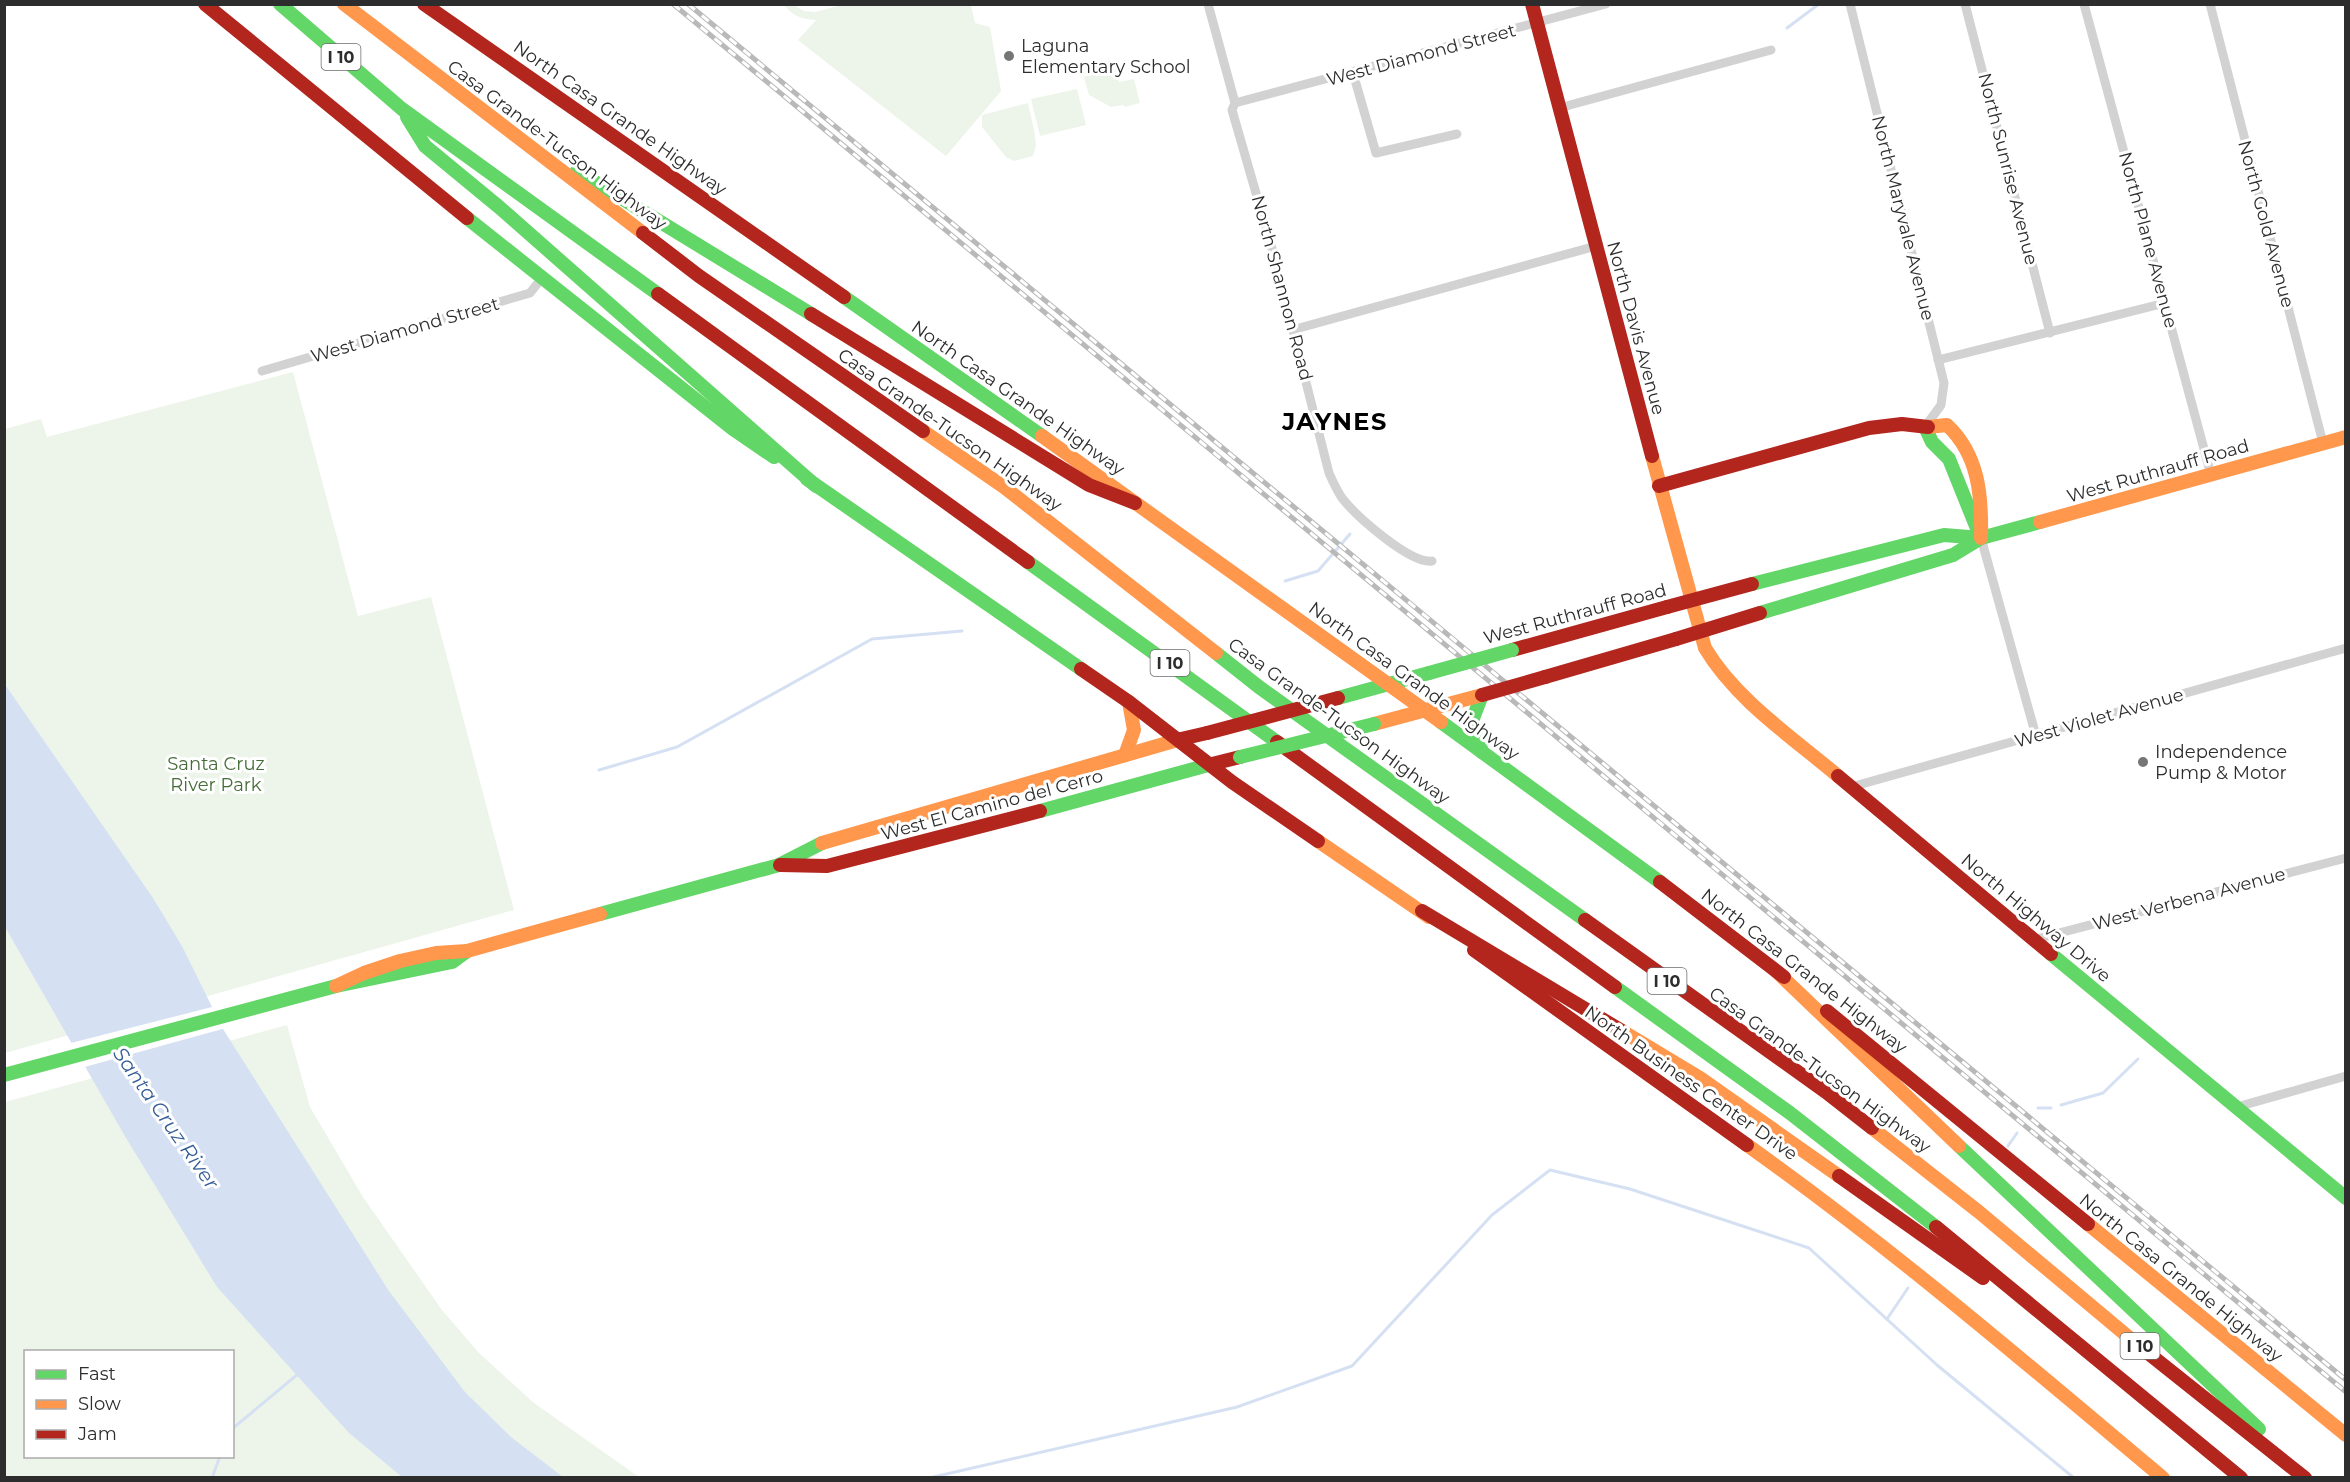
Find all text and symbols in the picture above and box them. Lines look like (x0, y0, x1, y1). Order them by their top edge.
street label: West Diamond Street (1324, 19, 1518, 91)
place label: Laguna Elementary School (1021, 35, 1191, 78)
street label: North Casa Grande Highway (509, 36, 731, 200)
road number: I 10 (322, 44, 360, 70)
marker: Laguna Elementary School (1002, 49, 1016, 63)
street label: Casa Grande-Tucson Highway (443, 55, 671, 235)
street label: North Sunrise Avenue (1973, 71, 2043, 267)
street label: North Maryvale Avenue (1867, 113, 1939, 323)
street label: North Gold Avenue (2233, 138, 2299, 310)
street label: North Plane Avenue (2114, 149, 2182, 331)
street label: North Shannon Road (1247, 193, 1317, 383)
street label: North Davis Avenue (1602, 239, 1670, 417)
street label: West Diamond Street (308, 293, 502, 367)
street label: North Casa Grande Highway (907, 316, 1129, 480)
street label: Casa Grande-Tucson Highway (834, 344, 1067, 516)
district label: JAYNES (1281, 407, 1388, 436)
street label: West Ruthrauff Road (2064, 434, 2252, 508)
street label: West Ruthrauff Road (1481, 579, 1669, 649)
street label: North Casa Grande Highway (1304, 597, 1524, 765)
street label: Casa Grande-Tucson Highway (1224, 633, 1454, 809)
road number: I 10 (1150, 650, 1190, 676)
street label: West Violet Avenue (2012, 683, 2186, 753)
place label: Independence Pump & Motor (2155, 741, 2287, 784)
park label: Santa Cruz River Park (167, 753, 265, 796)
marker: Independence Pump & Motor (2136, 755, 2150, 769)
street label: West El Camino del Cerro (879, 765, 1105, 845)
street label: North Highway Drive (1957, 849, 2115, 987)
street label: West Verbena Avenue (2090, 863, 2288, 935)
street label: North Casa Grande Highway (1697, 884, 1912, 1058)
road number: I 10 (1648, 968, 1686, 994)
street label: Casa Grande-Tucson Highway (1705, 982, 1935, 1158)
street label: North Business Center Drive (1580, 1001, 1802, 1165)
water label: Santa Cruz River (108, 1042, 224, 1194)
street label: North Casa Grande Highway (2075, 1189, 2287, 1367)
road number: I 10 (2120, 1333, 2160, 1359)
legend (24, 1350, 234, 1458)
text: Fast (78, 1363, 116, 1385)
text: Slow (78, 1393, 121, 1415)
text: Jam (77, 1423, 117, 1445)

